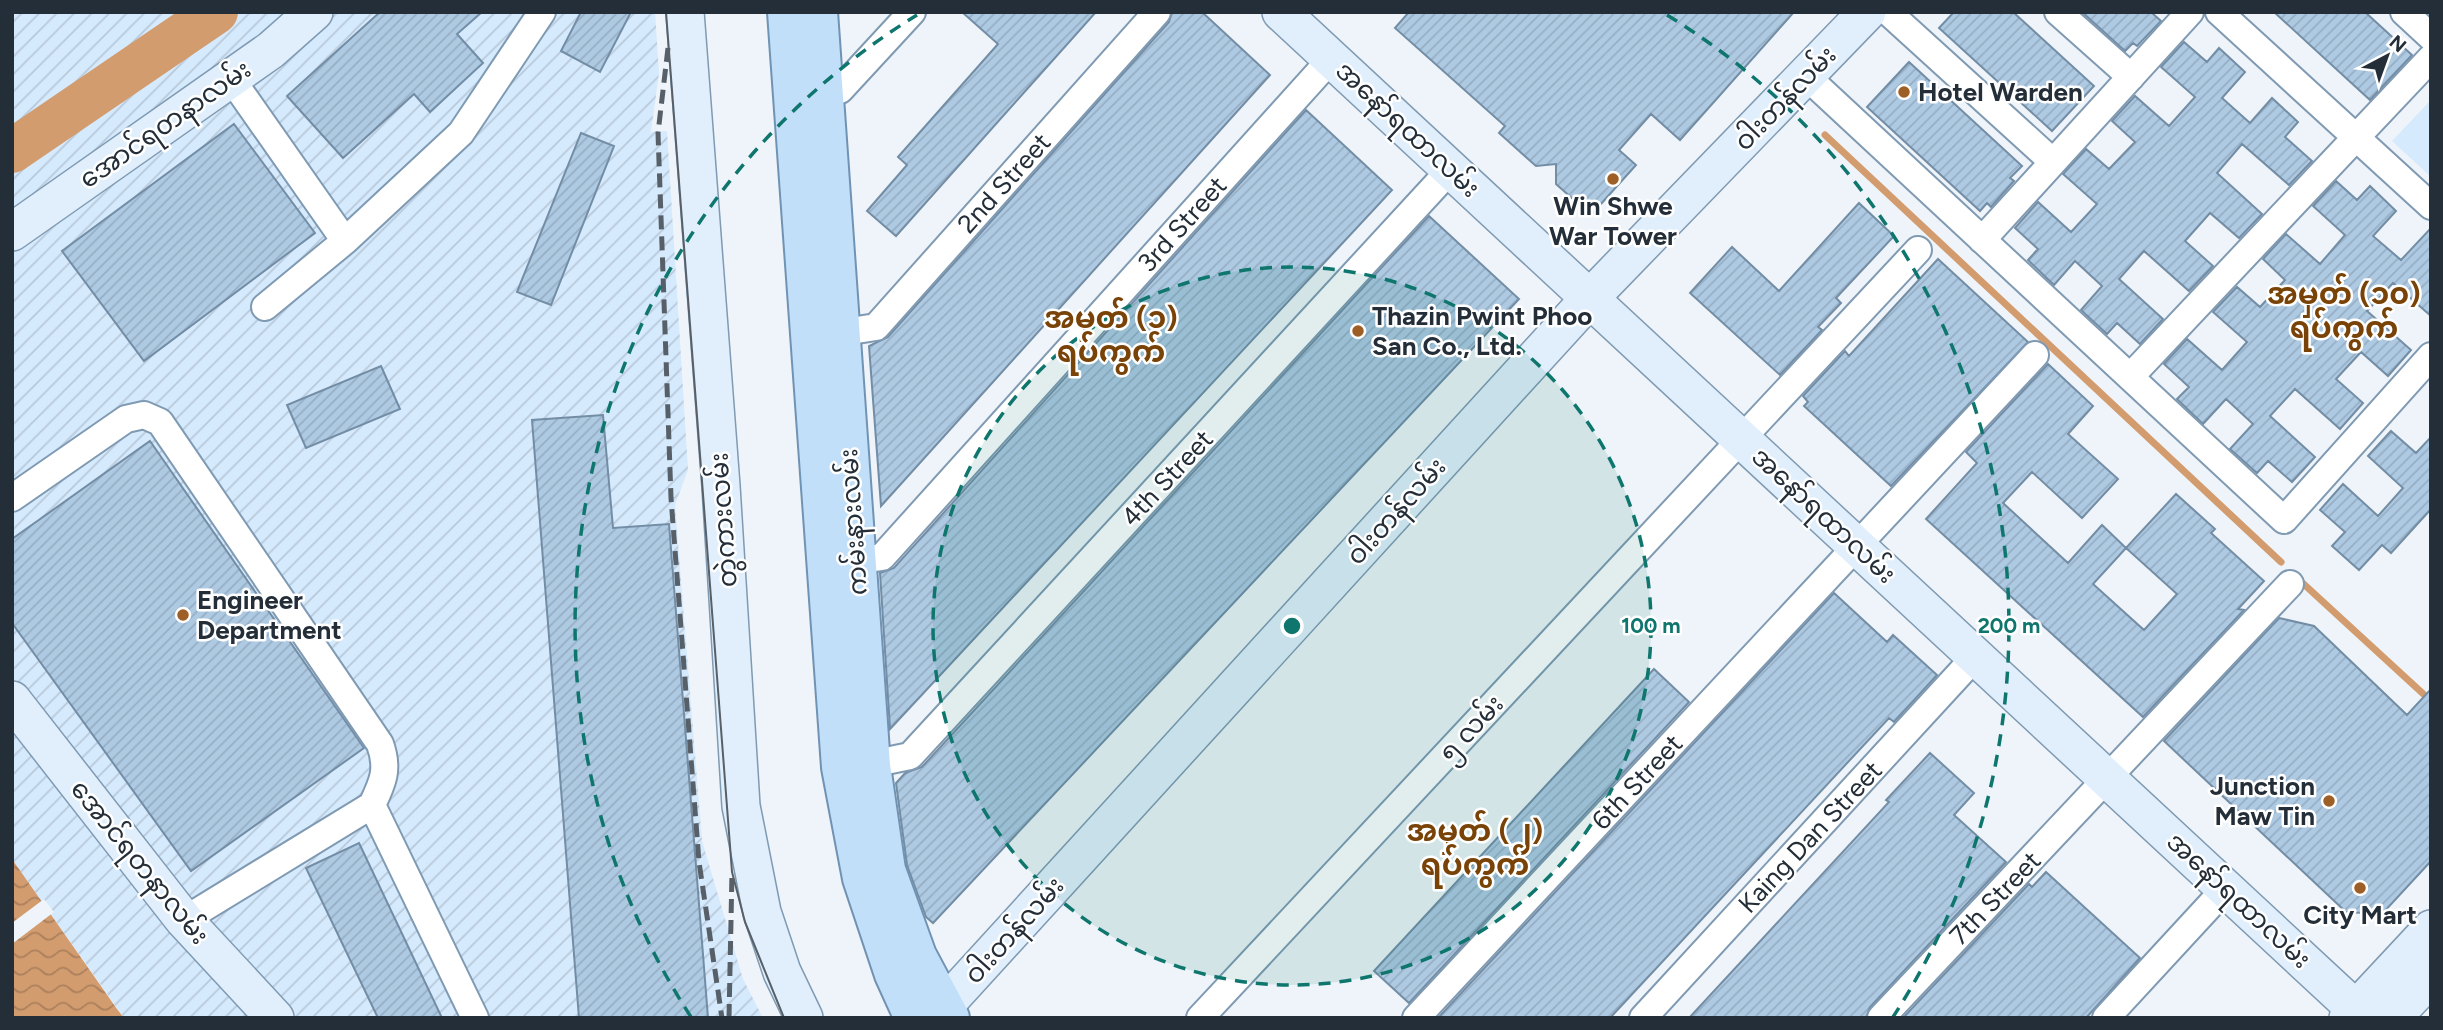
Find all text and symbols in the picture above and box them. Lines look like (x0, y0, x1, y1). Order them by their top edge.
north arrow (2352, 21, 2422, 91)
text: N (2385, 30, 2411, 57)
street label: ဝါးတန်လမ်း (1726, 38, 1846, 161)
street label: အောင်ရတနာလမ်း (72, 52, 260, 199)
street label: အနော်ရထာလမ်း (1326, 53, 1487, 208)
place label: Hotel Warden (1918, 76, 2083, 108)
marker: Hotel Warden (1896, 84, 1912, 100)
street label: 2nd Street (951, 126, 1057, 240)
street label: 3rd Street (1131, 170, 1233, 278)
marker: Win Shwe War Tower (1605, 171, 1621, 187)
place label: Win Shwe War Tower (1549, 190, 1677, 252)
district label: အမှတ် (၁၀) ရပ်ကွက် (2267, 273, 2421, 352)
district label: အမှတ် (၁) ရပ်ကွက် (1044, 297, 1178, 376)
place label: Thazin Pwint Phoo San Co., Ltd. (1372, 300, 1592, 362)
marker: Thazin Pwint Phoo San Co., Ltd. (1350, 323, 1366, 339)
street label: 4th Street (1114, 423, 1220, 533)
street label: အနော်ရထာလမ်း (1742, 439, 1903, 594)
street label: ကမ်းနားလမ်း (831, 447, 879, 597)
street label: ဝါးတန်လမ်း (1339, 450, 1456, 575)
street label: တွဲကားလမ်း (701, 451, 748, 589)
place label: Engineer Department (197, 584, 342, 646)
marker: Engineer Department (175, 607, 191, 623)
text: 100 m (1621, 613, 1681, 638)
text: 200 m (1978, 613, 2040, 638)
centre of rings (1280, 614, 1304, 638)
street label: ၅ လမ်း (1431, 687, 1514, 772)
street label: 6th Street (1585, 728, 1689, 836)
street label: Kaing Dan Street (1731, 754, 1889, 920)
place label: Junction Maw Tin (2210, 770, 2315, 832)
street label: အောင်ရတနာလမ်း (60, 773, 217, 954)
marker: Junction Maw Tin (2321, 793, 2337, 809)
district label: အမှတ် (၂) ရပ်ကွက် (1407, 810, 1543, 889)
street label: အနော်ရထာလမ်း (2157, 824, 2318, 979)
street label: 7th Street (1943, 844, 2047, 951)
street label: ဝါးတန်လမ်း (957, 869, 1074, 994)
marker: City Mart (2352, 880, 2368, 896)
place label: City Mart (2303, 899, 2417, 931)

